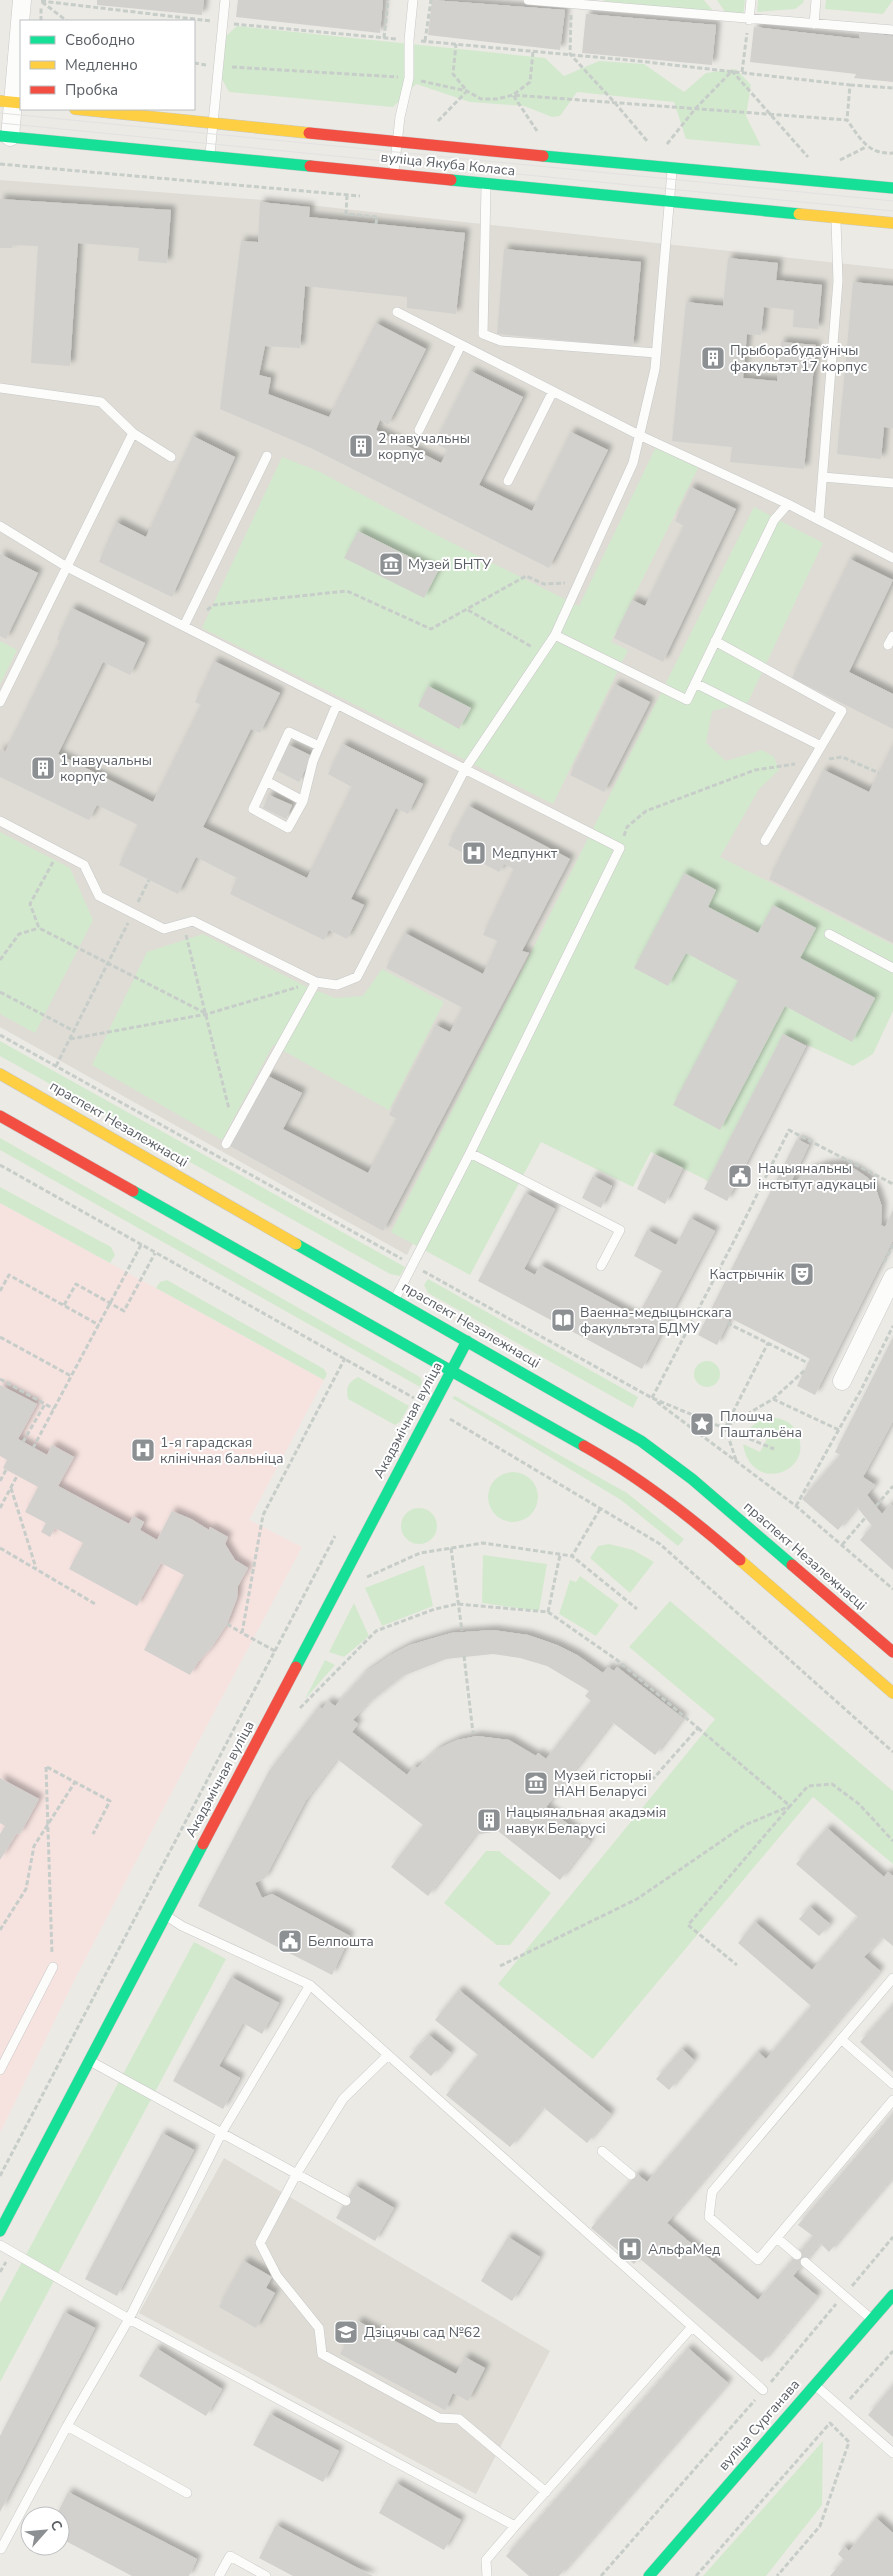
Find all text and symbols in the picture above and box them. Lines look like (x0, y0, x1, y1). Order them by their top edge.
legend (20, 20, 195, 110)
text: Свободно (65, 30, 135, 50)
text: Медленно (65, 55, 138, 75)
text: Пробка (65, 80, 118, 100)
street label: вуліца Якуба Коласа (380, 147, 516, 181)
place label: Прыборабудаўнічы факультэт 17 корпус (730, 341, 867, 376)
building icon: Прыборабудаўнічы факультэт 17 корпус (700, 345, 726, 371)
place label: 2 навучальны корпус (378, 429, 470, 464)
building icon: 2 навучальны корпус (348, 433, 374, 459)
museum icon: Музей БНТУ (378, 551, 404, 577)
place label: Музей БНТУ (408, 555, 492, 574)
place label: 1 навучальны корпус (60, 751, 152, 786)
building icon: 1 навучальны корпус (30, 755, 56, 781)
hospital icon: Медпункт (461, 840, 487, 866)
place label: Медпункт (492, 844, 558, 863)
street label: праспект Незалежнасці (46, 1076, 192, 1172)
place label: Нацыянальны інстытут адукацыі (758, 1159, 876, 1194)
public building icon: Нацыянальны інстытут адукацыі (727, 1163, 753, 1189)
theatre icon: Кастрычнік (789, 1261, 815, 1287)
place label: Кастрычнік (709, 1265, 785, 1284)
street label: праспект Незалежнасці (398, 1277, 544, 1373)
place label: Ваенна-медыцынскага факультэта БДМУ (580, 1303, 732, 1338)
library icon: Ваенна-медыцынскага факультэта БДМУ (550, 1307, 576, 1333)
street label: Акадэмічная вуліца (369, 1358, 447, 1482)
place label: Плошча Паштальёна (720, 1407, 802, 1442)
place icon: Плошча Паштальёна (689, 1411, 715, 1437)
place label: 1-я гарадская клінічная бальніца (160, 1433, 284, 1468)
hospital icon: 1-я гарадская клінічная бальніца (130, 1437, 156, 1463)
street label: праспект Незалежнасці (739, 1497, 871, 1615)
street label: Акадэмічная вуліца (181, 1717, 259, 1841)
place label: Музей гісторыі НАН Беларусі (554, 1766, 652, 1801)
museum icon: Музей гісторыі НАН Беларусі (523, 1770, 549, 1796)
place label: Нацыянальная акадэмія навук Беларусі (506, 1803, 666, 1838)
building icon: Нацыянальная акадэмія навук Беларусі (476, 1807, 502, 1833)
public building icon: Белпошта (277, 1928, 303, 1954)
place label: Белпошта (308, 1932, 374, 1951)
hospital icon: АльфаМед (617, 2236, 643, 2262)
place label: АльфаМед (648, 2240, 720, 2259)
school or university icon: Дзіцячы сад №62 (333, 2319, 359, 2345)
place label: Дзіцячы сад №62 (364, 2323, 481, 2342)
street label: вуліца Сурганава (714, 2375, 804, 2475)
north arrow (20, 2506, 70, 2556)
text: С (46, 2517, 67, 2534)

